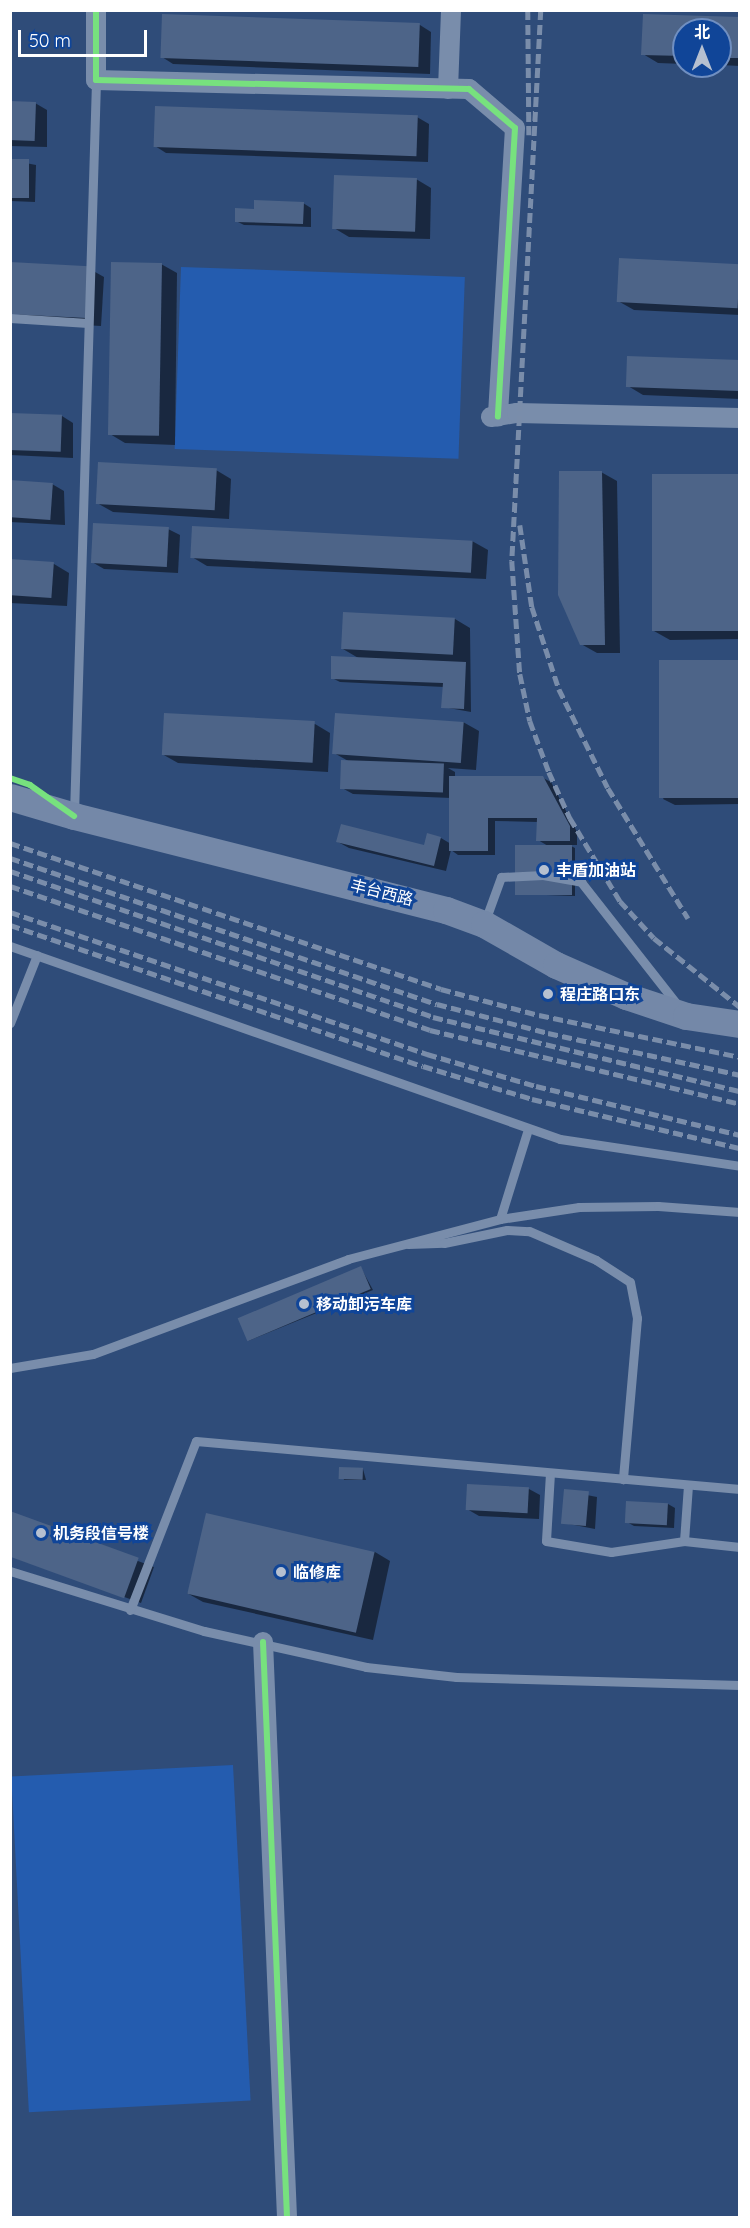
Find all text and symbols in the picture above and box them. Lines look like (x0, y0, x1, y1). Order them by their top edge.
scale bar (21, 18, 150, 56)
north arrow (672, 18, 732, 78)
text: 北 (694, 22, 710, 42)
text: 50 m (29, 29, 71, 52)
place label: 丰盾加油站 (556, 860, 636, 880)
marker: 丰盾加油站 (537, 863, 551, 877)
street label: 丰台西路 (349, 875, 415, 909)
place label: 程庄路口东 (560, 984, 640, 1004)
marker: 程庄路口东 (541, 987, 555, 1001)
place label: 移动卸污车库 (316, 1294, 412, 1314)
marker: 移动卸污车库 (297, 1297, 311, 1311)
place label: 机务段信号楼 (53, 1523, 149, 1543)
marker: 机务段信号楼 (34, 1526, 48, 1540)
place label: 临修库 (293, 1562, 341, 1582)
marker: 临修库 (274, 1565, 288, 1579)

